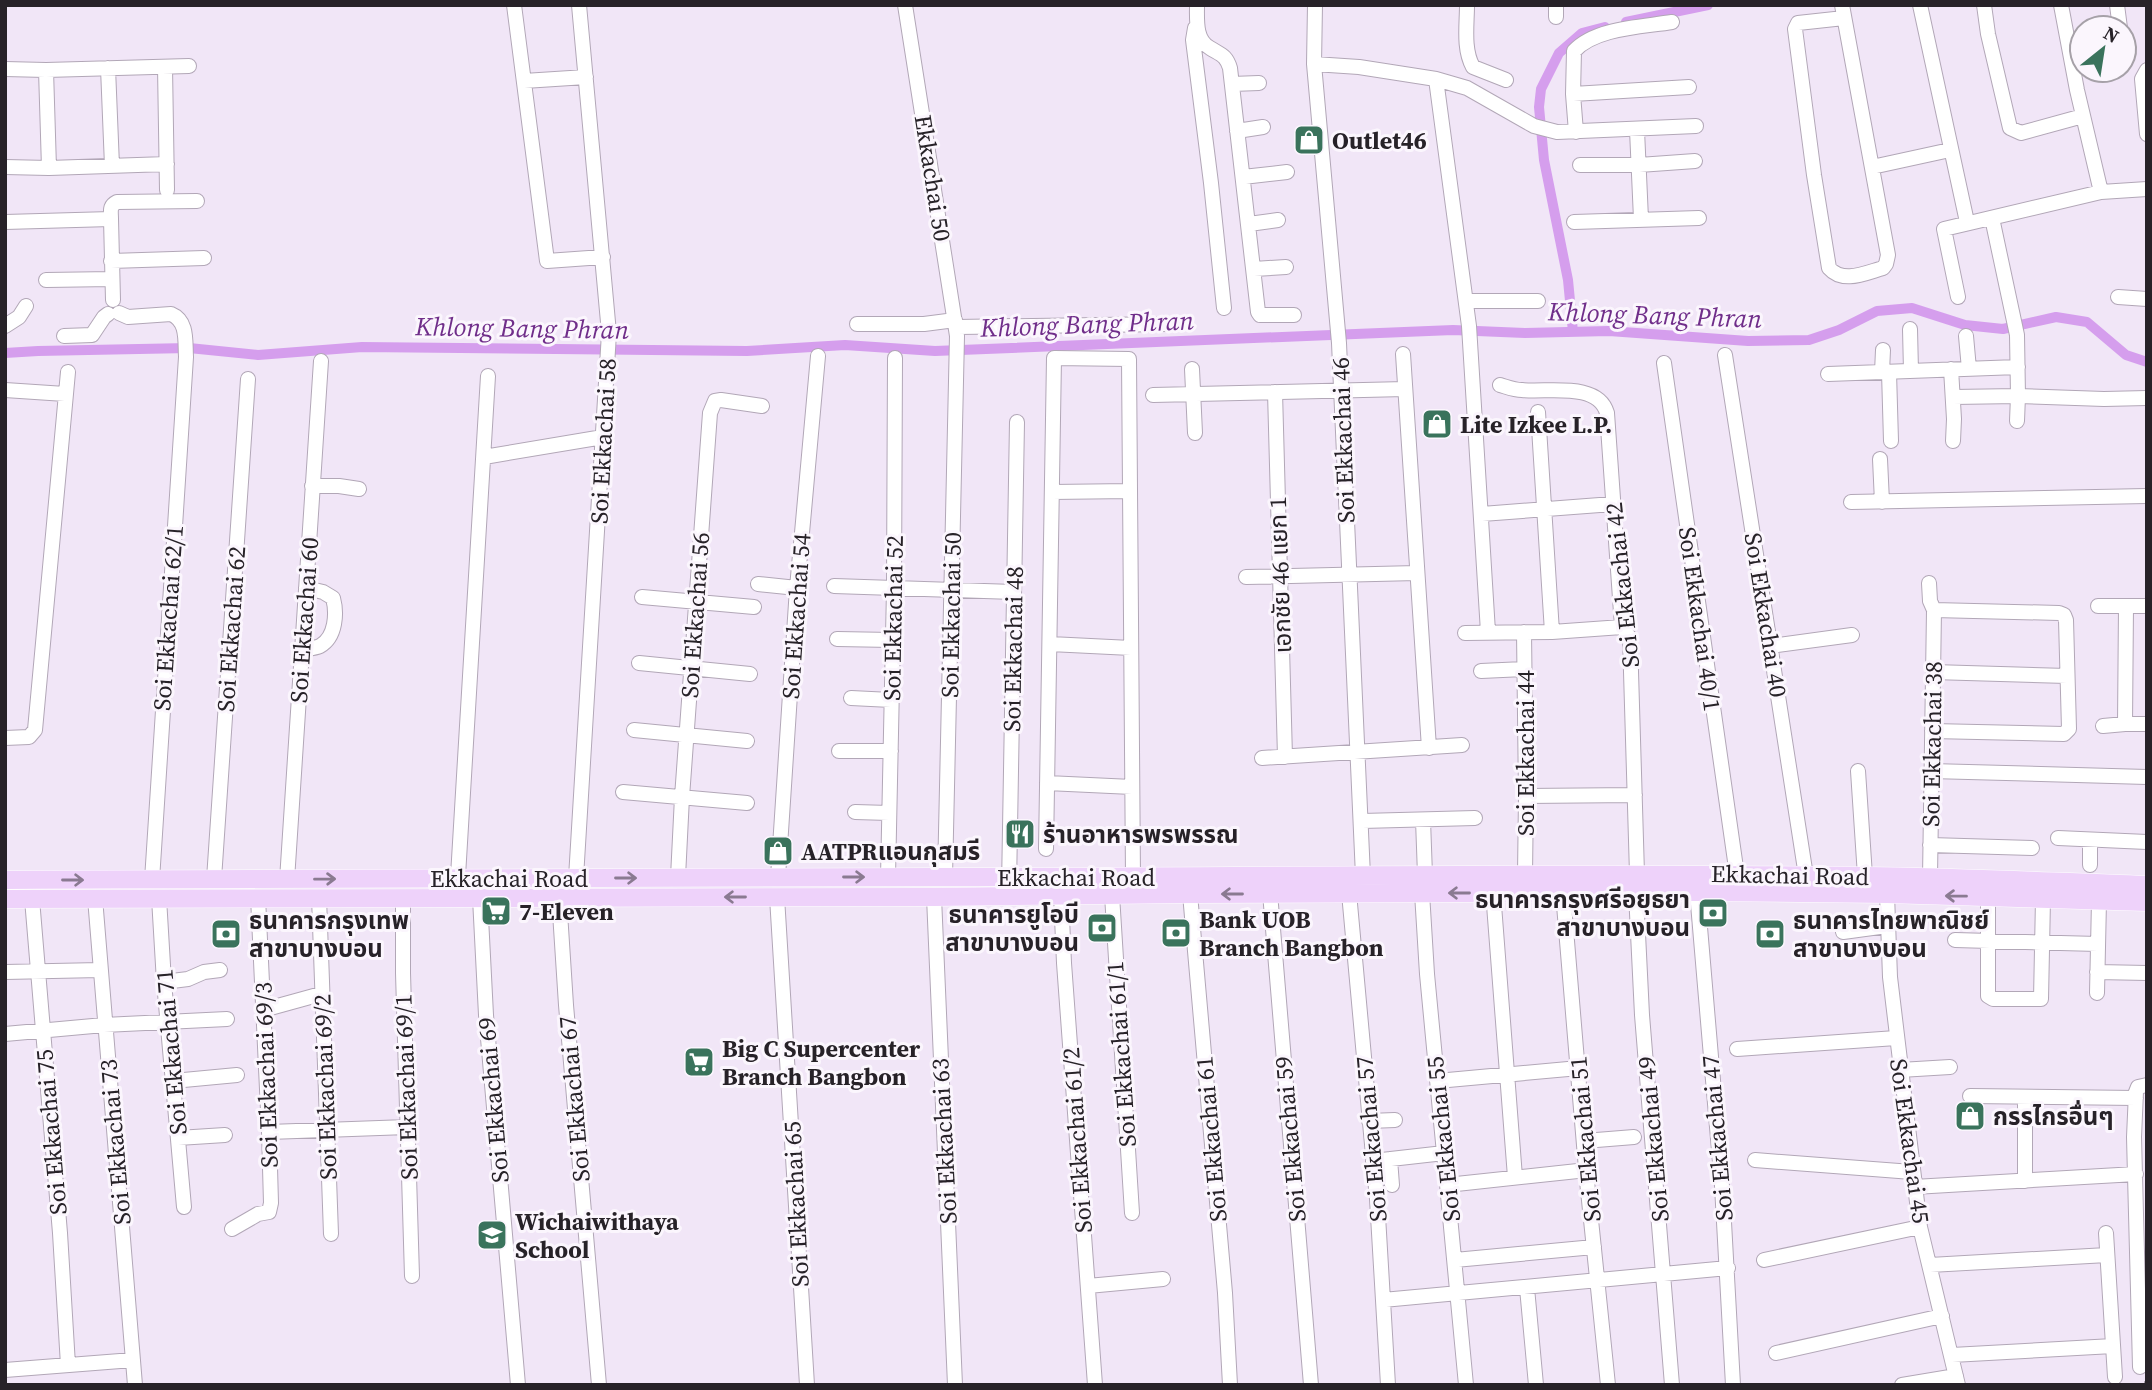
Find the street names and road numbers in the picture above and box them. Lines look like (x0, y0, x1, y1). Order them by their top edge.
street label: Ekkachai 50 (907, 112, 959, 244)
street label: Soi Ekkachai 46 (1324, 356, 1362, 524)
street label: Soi Ekkachai 58 (582, 357, 624, 525)
street label: เอกชัย 46 แยก 1 (1261, 496, 1299, 654)
street label: Soi Ekkachai 42 (1597, 501, 1647, 669)
street label: Soi Ekkachai 62/1 (145, 524, 191, 712)
street label: Soi Ekkachai 40/1 (1671, 525, 1729, 713)
street label: Soi Ekkachai 40 (1737, 530, 1795, 700)
street label: Soi Ekkachai 56 (673, 531, 717, 699)
street label: Soi Ekkachai 54 (774, 532, 818, 700)
street label: Soi Ekkachai 50 (933, 532, 969, 698)
street label: Soi Ekkachai 52 (875, 535, 911, 701)
street label: Soi Ekkachai 60 (282, 536, 326, 704)
street label: Soi Ekkachai 62 (209, 545, 253, 713)
street label: Soi Ekkachai 48 (995, 566, 1031, 732)
street label: Soi Ekkachai 38 (1914, 661, 1950, 827)
street label: Soi Ekkachai 44 (1509, 670, 1542, 836)
street label: Ekkachai Road (1711, 857, 1870, 893)
street label: Ekkachai Road (997, 861, 1155, 894)
street label: Ekkachai Road (430, 862, 588, 895)
street label: Soi Ekkachai 61/1 (1098, 960, 1144, 1148)
street label: Soi Ekkachai 71 (147, 968, 195, 1136)
street label: Soi Ekkachai 69/3 (246, 982, 286, 1168)
street label: Soi Ekkachai 69/2 (305, 994, 345, 1180)
street label: Soi Ekkachai 69/1 (386, 994, 426, 1180)
street label: Soi Ekkachai 67 (550, 1015, 598, 1183)
street label: Soi Ekkachai 69 (469, 1016, 517, 1184)
street label: Soi Ekkachai 61/2 (1054, 1046, 1100, 1234)
street label: Soi Ekkachai 75 (27, 1048, 75, 1216)
street label: Soi Ekkachai 47 (1693, 1054, 1741, 1222)
street label: Soi Ekkachai 61 (1187, 1055, 1235, 1223)
street label: Soi Ekkachai 59 (1266, 1055, 1314, 1223)
street label: Soi Ekkachai 57 (1347, 1055, 1395, 1223)
street label: Soi Ekkachai 55 (1418, 1055, 1468, 1223)
street label: Soi Ekkachai 51 (1561, 1055, 1609, 1223)
street label: Soi Ekkachai 49 (1629, 1055, 1677, 1223)
street label: Soi Ekkachai 63 (923, 1057, 965, 1225)
street label: Soi Ekkachai 45 (1882, 1057, 1938, 1225)
street label: Soi Ekkachai 73 (91, 1058, 139, 1226)
street label: Soi Ekkachai 65 (775, 1120, 817, 1288)

